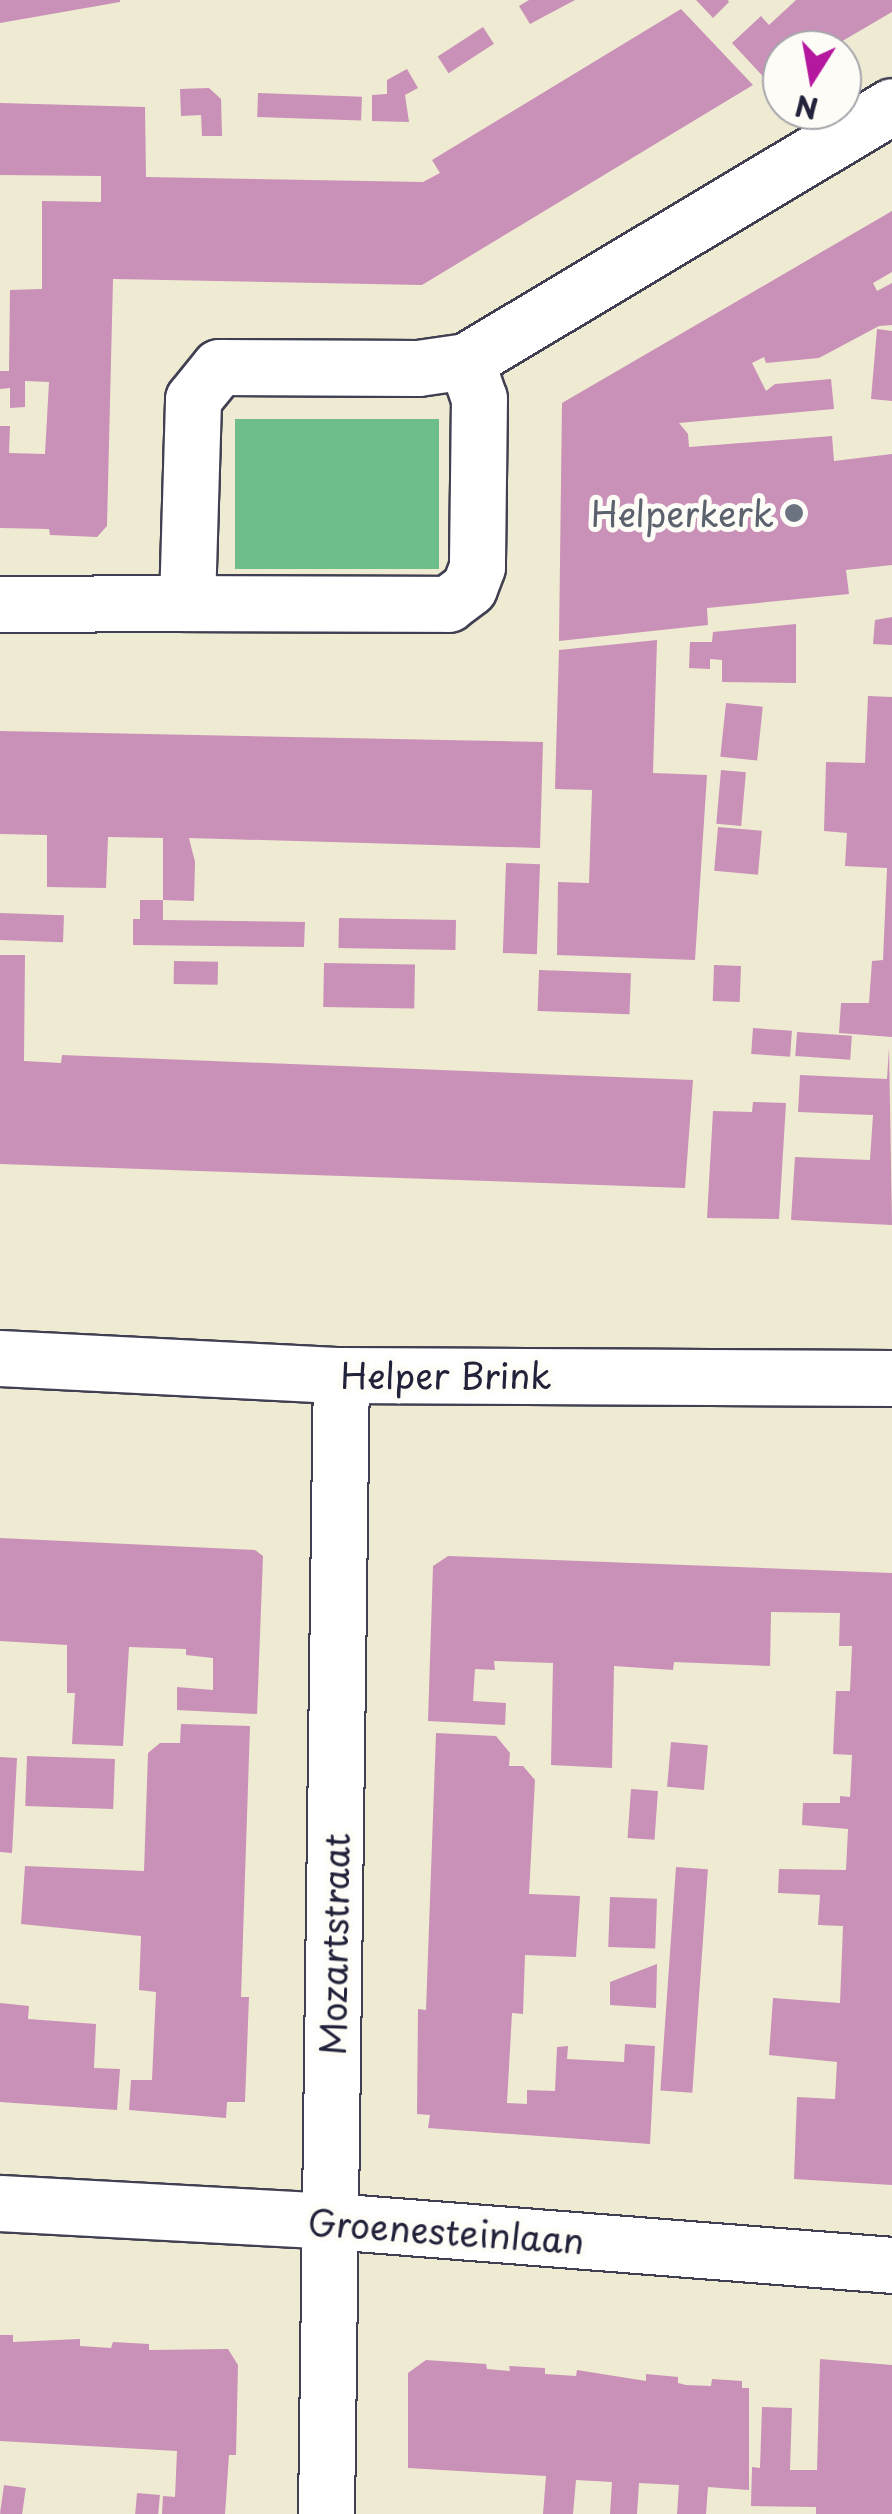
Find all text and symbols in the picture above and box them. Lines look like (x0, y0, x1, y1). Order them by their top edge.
north arrow (762, 30, 862, 130)
text: N (792, 85, 822, 131)
place label: Helperkerk (591, 492, 774, 534)
marker: Helperkerk (783, 502, 805, 524)
street label: Helper Brink (340, 1354, 552, 1396)
street label: Mozartstraat (311, 1832, 357, 2056)
street label: Groenesteinlaan (306, 2200, 586, 2262)

